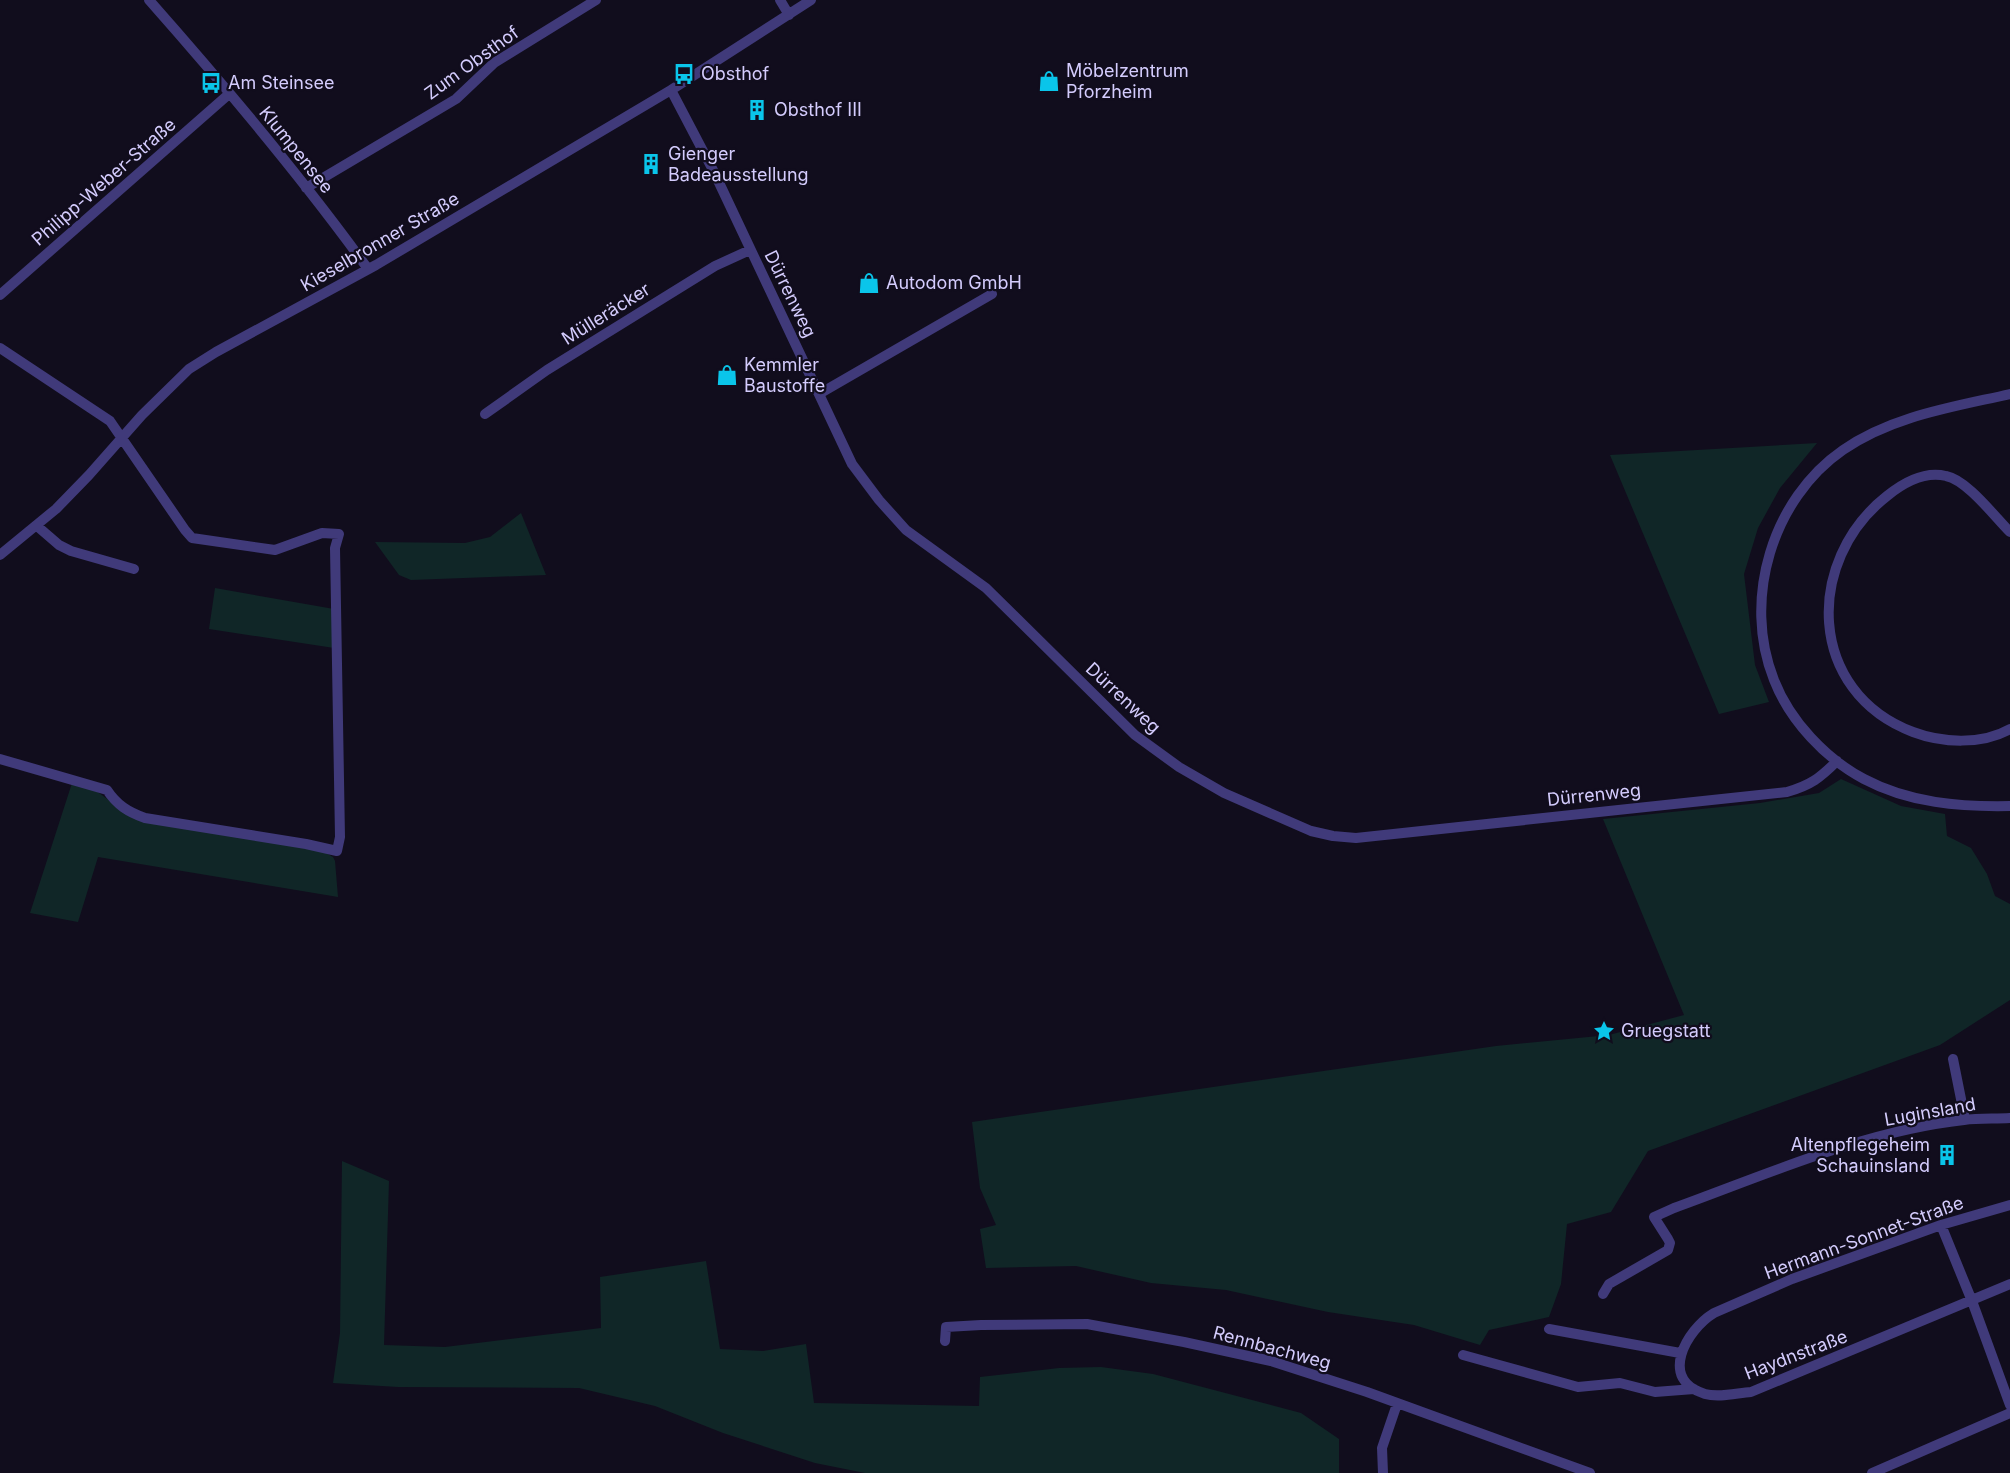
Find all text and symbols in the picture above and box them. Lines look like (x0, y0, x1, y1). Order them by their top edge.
street label: Zum Obsthof (421, 21, 523, 104)
place label: Möbelzentrum Pforzheim (1066, 60, 1189, 102)
bus stop icon: Obsthof (672, 62, 696, 86)
place label: Obsthof (701, 63, 770, 84)
shop icon: Möbelzentrum Pforzheim (1037, 69, 1061, 93)
bus stop icon: Am Steinsee (199, 71, 223, 95)
place label: Am Steinsee (228, 72, 335, 93)
building icon: Obsthof III (745, 98, 769, 122)
place label: Obsthof III (774, 99, 862, 120)
street label: Klumpensee (255, 102, 338, 197)
street label: Philipp-Weber-Straße (27, 113, 180, 250)
place label: Gienger Badeausstellung (668, 143, 809, 185)
building icon: Gienger Badeausstellung (639, 152, 663, 176)
street label: Kieselbronner Straße (297, 188, 463, 296)
street label: Dürrenweg (760, 247, 821, 341)
shop icon: Autodom GmbH (857, 271, 881, 295)
place label: Autodom GmbH (886, 272, 1022, 293)
street label: Mülleräcker (558, 278, 654, 349)
place label: Kemmler Baustoffe (744, 354, 825, 396)
shop icon: Kemmler Baustoffe (715, 363, 739, 387)
street label: Dürrenweg (1082, 658, 1165, 737)
street label: Dürrenweg (1546, 779, 1642, 810)
place icon: Gruegstatt (1592, 1019, 1616, 1043)
place label: Gruegstatt (1621, 1020, 1710, 1041)
street label: Luginsland (1883, 1093, 1977, 1130)
place label: Altenpflegeheim Schauinsland (1791, 1134, 1930, 1176)
building icon: Altenpflegeheim Schauinsland (1935, 1143, 1959, 1167)
street label: Hermann-Sonnet-Straße (1761, 1192, 1966, 1283)
street label: Rennbachweg (1211, 1322, 1333, 1373)
street label: Haydnstraße (1741, 1325, 1850, 1384)

